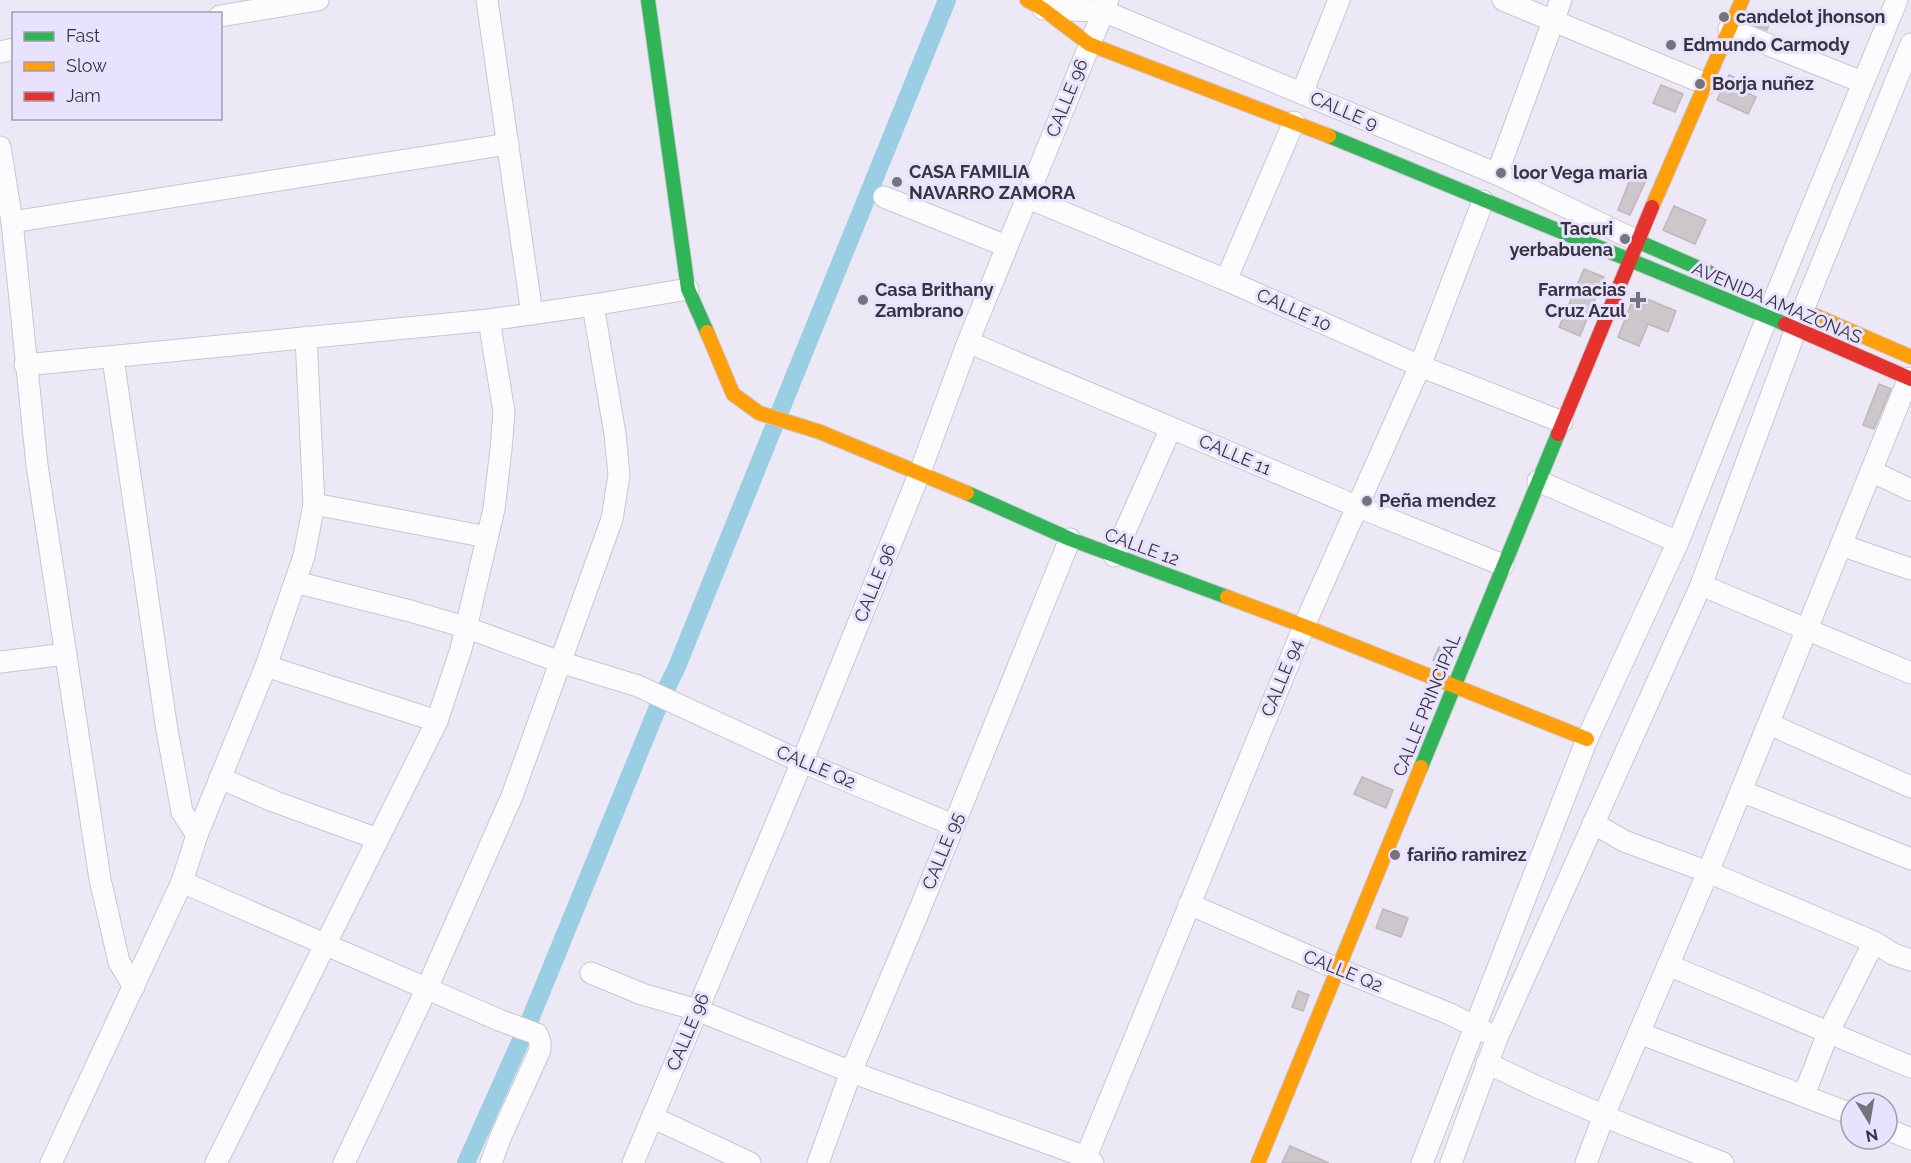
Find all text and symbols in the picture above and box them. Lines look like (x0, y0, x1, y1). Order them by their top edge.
place label: candelot jhonson (1736, 6, 1885, 27)
marker: candelot jhonson (1717, 10, 1731, 24)
legend (12, 12, 222, 120)
text: Fast (66, 25, 100, 46)
place label: Edmundo Carmody (1683, 34, 1850, 55)
marker: Edmundo Carmody (1664, 38, 1678, 52)
text: Slow (66, 55, 107, 76)
street label: CALLE 96 (1041, 56, 1092, 140)
place label: Borja nuñez (1712, 73, 1814, 94)
marker: Borja nuñez (1693, 77, 1707, 91)
text: Jam (66, 85, 101, 106)
street label: CALLE 9 (1307, 87, 1381, 134)
place label: CASA FAMILIA NAVARRO ZAMORA (909, 161, 1076, 203)
place label: loor Vega maria (1513, 162, 1648, 183)
marker: loor Vega maria (1494, 166, 1508, 180)
marker: CASA FAMILIA NAVARRO ZAMORA (890, 175, 904, 189)
place label: Tacuri yerbabuena (1509, 218, 1613, 260)
marker: Tacuri yerbabuena (1618, 232, 1632, 246)
street label: AVENIDA AMAZONAS (1689, 257, 1865, 348)
place label: Casa Brithany Zambrano (875, 279, 994, 321)
place label: Farmacias Cruz Azul (1538, 279, 1626, 321)
street label: CALLE 10 (1254, 284, 1335, 335)
marker: Casa Brithany Zambrano (856, 293, 870, 307)
marker: Farmacias Cruz Azul (1631, 293, 1645, 307)
street label: CALLE 11 (1196, 430, 1275, 479)
place label: Peña mendez (1379, 490, 1496, 511)
marker: Peña mendez (1360, 494, 1374, 508)
street label: CALLE 12 (1102, 523, 1182, 570)
street label: CALLE 96 (849, 541, 900, 625)
street label: CALLE PRINCIPAL (1388, 630, 1465, 779)
street label: CALLE 94 (1257, 636, 1307, 719)
street label: CALLE Q2 (774, 741, 859, 793)
street label: CALLE 95 (918, 809, 968, 892)
place label: fariño ramirez (1407, 844, 1527, 865)
marker: fariño ramirez (1388, 848, 1402, 862)
street label: CALLE Q2 (1300, 945, 1386, 996)
street label: CALLE 96 (662, 990, 713, 1074)
north arrow (1839, 1091, 1899, 1151)
text: N (1864, 1125, 1880, 1146)

